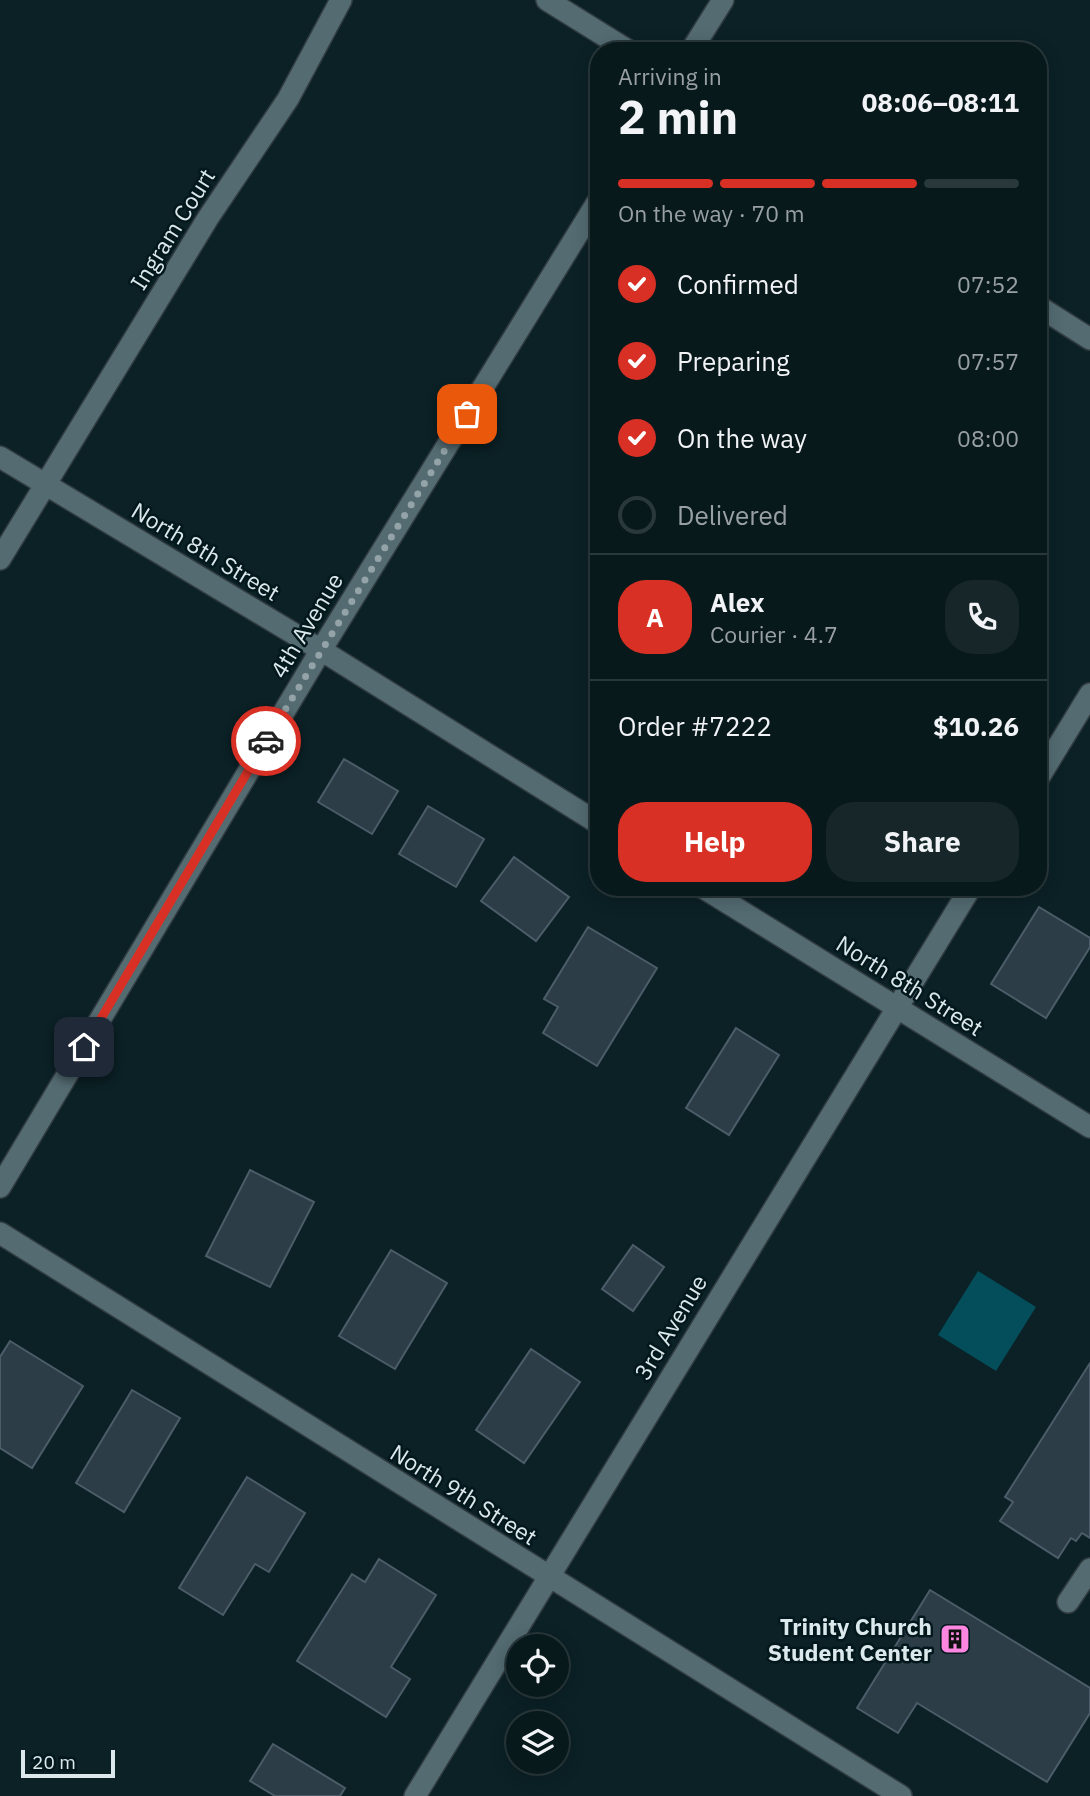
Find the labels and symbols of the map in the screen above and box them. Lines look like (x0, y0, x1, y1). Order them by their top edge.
street label: Ingram Court (123, 163, 221, 295)
pin (437, 384, 497, 444)
street label: North 8th Street (126, 495, 286, 607)
street label: 4th Avenue (263, 567, 349, 683)
courier (231, 706, 301, 776)
street label: North 8th Street (831, 928, 989, 1042)
pin (54, 1017, 114, 1077)
street label: 3rd Avenue (627, 1269, 713, 1385)
street label: North 9th Street (385, 1437, 543, 1551)
place label: Trinity Church Student Center (768, 1611, 932, 1667)
building icon: Trinity Church Student Center (938, 1622, 972, 1656)
scale bar (21, 1747, 116, 1779)

